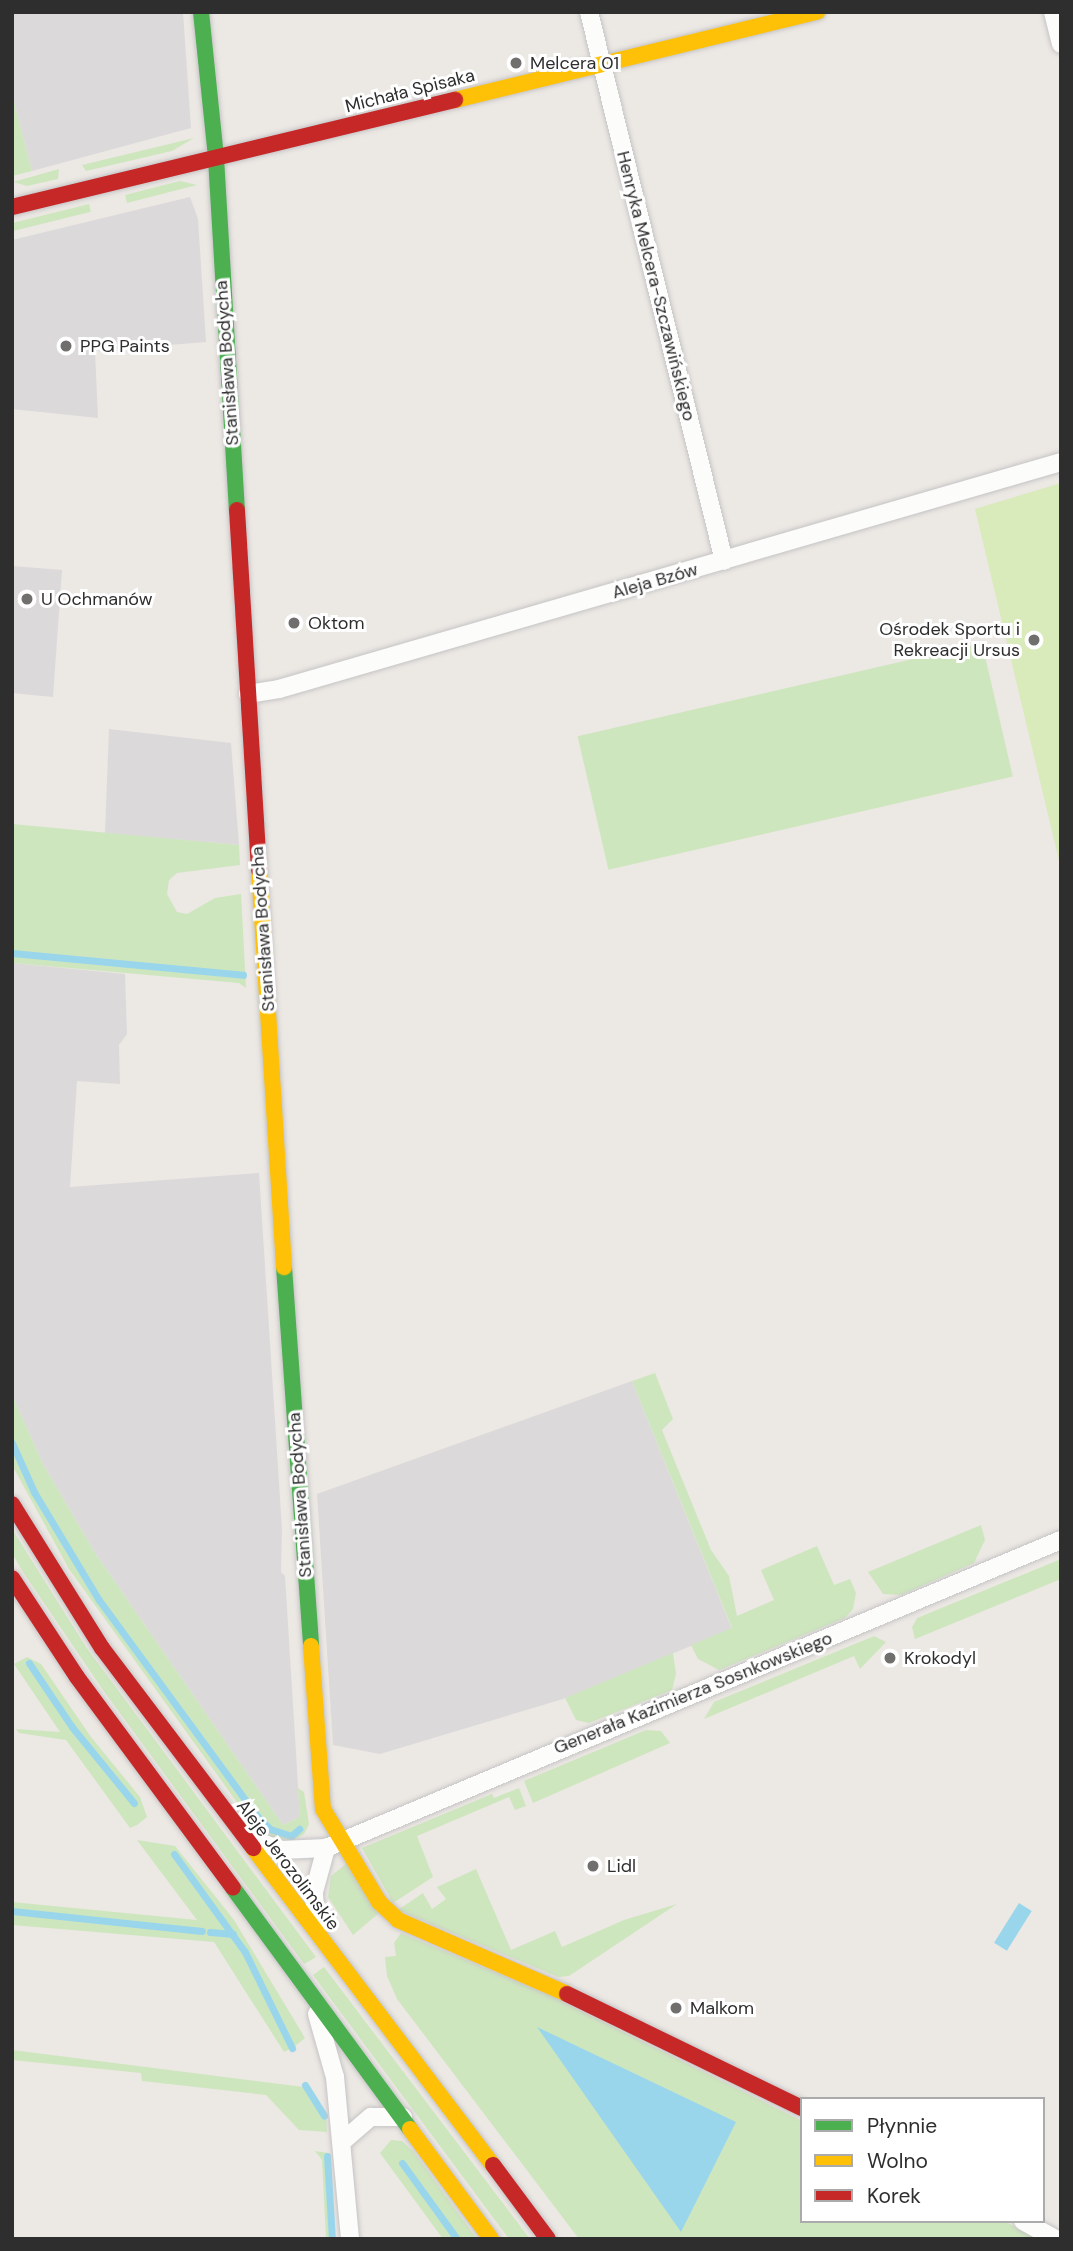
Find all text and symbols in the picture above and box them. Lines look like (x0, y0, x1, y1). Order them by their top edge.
place label: Melcera 01 (530, 52, 619, 74)
marker: Melcera 01 (508, 55, 524, 71)
street label: Michała Spisaka (343, 64, 477, 118)
street label: Henryka Melcera-Szczawińskiego (612, 149, 700, 423)
street label: Stanisława Bodycha (210, 280, 244, 446)
place label: PPG Paints (80, 335, 170, 357)
marker: PPG Paints (58, 338, 74, 354)
street label: Aleja Bzów (610, 558, 700, 604)
place label: U Ochmanów (41, 588, 152, 610)
marker: U Ochmanów (19, 591, 35, 607)
place label: Oktom (308, 612, 365, 634)
marker: Oktom (286, 615, 302, 631)
place label: Ośrodek Sportu i Rekreacji Ursus (879, 619, 1020, 662)
marker: Ośrodek Sportu i Rekreacji Ursus (1026, 632, 1042, 648)
street label: Stanisława Bodycha (246, 846, 280, 1012)
street label: Stanisława Bodycha (283, 1412, 317, 1578)
street label: Generała Kazimierza Sosnkowskiego (551, 1627, 835, 1759)
place label: Krokodyl (904, 1647, 976, 1669)
marker: Krokodyl (882, 1650, 898, 1666)
street label: Aleje Jerozolimskie (232, 1796, 344, 1934)
place label: Lidl (607, 1855, 636, 1877)
marker: Lidl (585, 1858, 601, 1874)
place label: Malkom (690, 1997, 754, 2019)
marker: Malkom (668, 2000, 684, 2016)
legend (800, 2097, 1045, 2223)
text: Płynnie (867, 2112, 937, 2140)
text: Wolno (867, 2147, 928, 2175)
text: Korek (867, 2182, 921, 2210)

